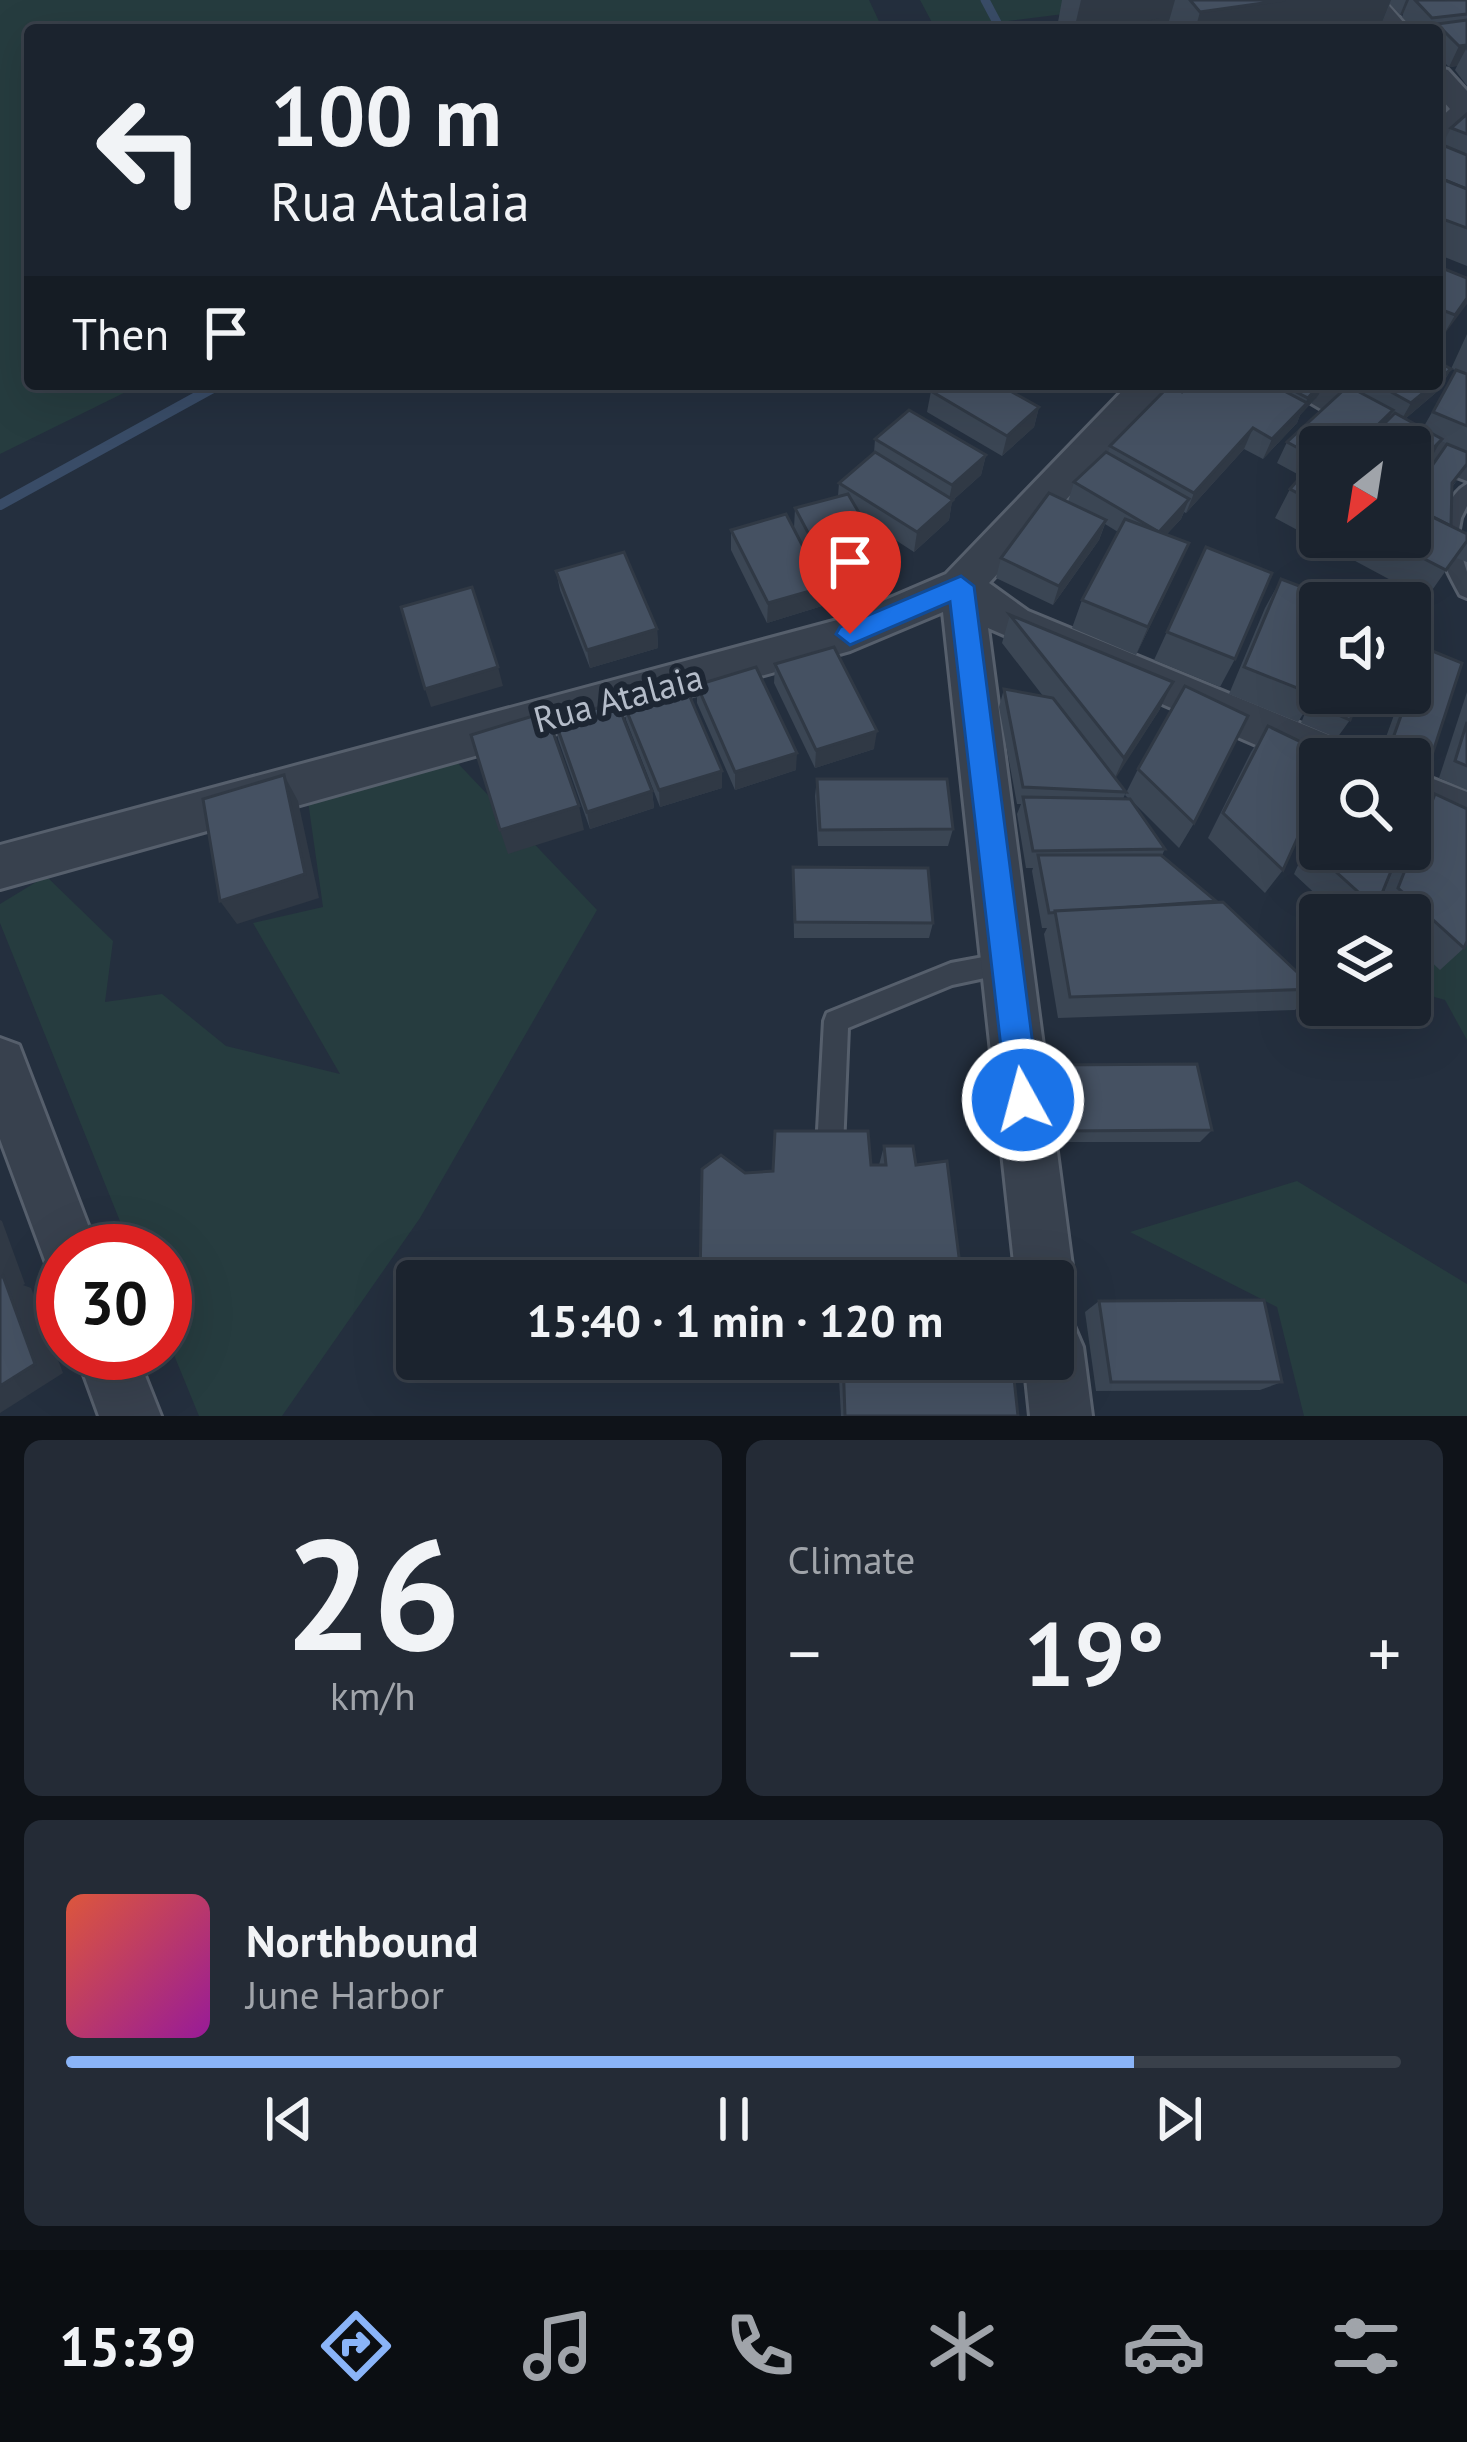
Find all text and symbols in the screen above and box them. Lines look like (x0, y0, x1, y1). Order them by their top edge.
text: 100 m (270, 60, 502, 169)
icon: left (72, 72, 228, 228)
text: Rua Atalaia (270, 166, 530, 236)
icon: arrive (193, 300, 259, 366)
text: Then (72, 304, 169, 362)
north arrow (1299, 426, 1431, 558)
map controls (1299, 426, 1431, 1026)
pin (799, 511, 901, 634)
icon: arrive (817, 529, 883, 595)
button: sound (1299, 582, 1431, 714)
street label: Rua Atalaia (528, 652, 708, 743)
button: search (1299, 738, 1431, 870)
button: layers (1299, 894, 1431, 1026)
position arrow (960, 1037, 1086, 1163)
speed limit sign: 30 (36, 1224, 192, 1380)
text: 15:40 · 1 min · 120 m (527, 1291, 943, 1349)
text: 26 (284, 1491, 461, 1693)
text: Climate (788, 1534, 915, 1585)
text: 19° (1024, 1594, 1165, 1711)
text: − (788, 1610, 821, 1695)
text: + (1368, 1610, 1401, 1695)
text: km/h (330, 1670, 416, 1721)
text: Northbound (246, 1911, 478, 1969)
text: June Harbor (246, 1969, 444, 2020)
icon: previous (256, 2086, 322, 2152)
icon: pause (701, 2086, 767, 2152)
icon: next (1146, 2086, 1212, 2152)
icon: directions (314, 2304, 398, 2388)
icon: music (516, 2304, 600, 2388)
icon: phone (718, 2304, 802, 2388)
icon: climate (920, 2304, 1004, 2388)
icon: car (1122, 2304, 1206, 2388)
icon: filters (1324, 2304, 1408, 2388)
text: 15:39 (59, 2311, 196, 2381)

